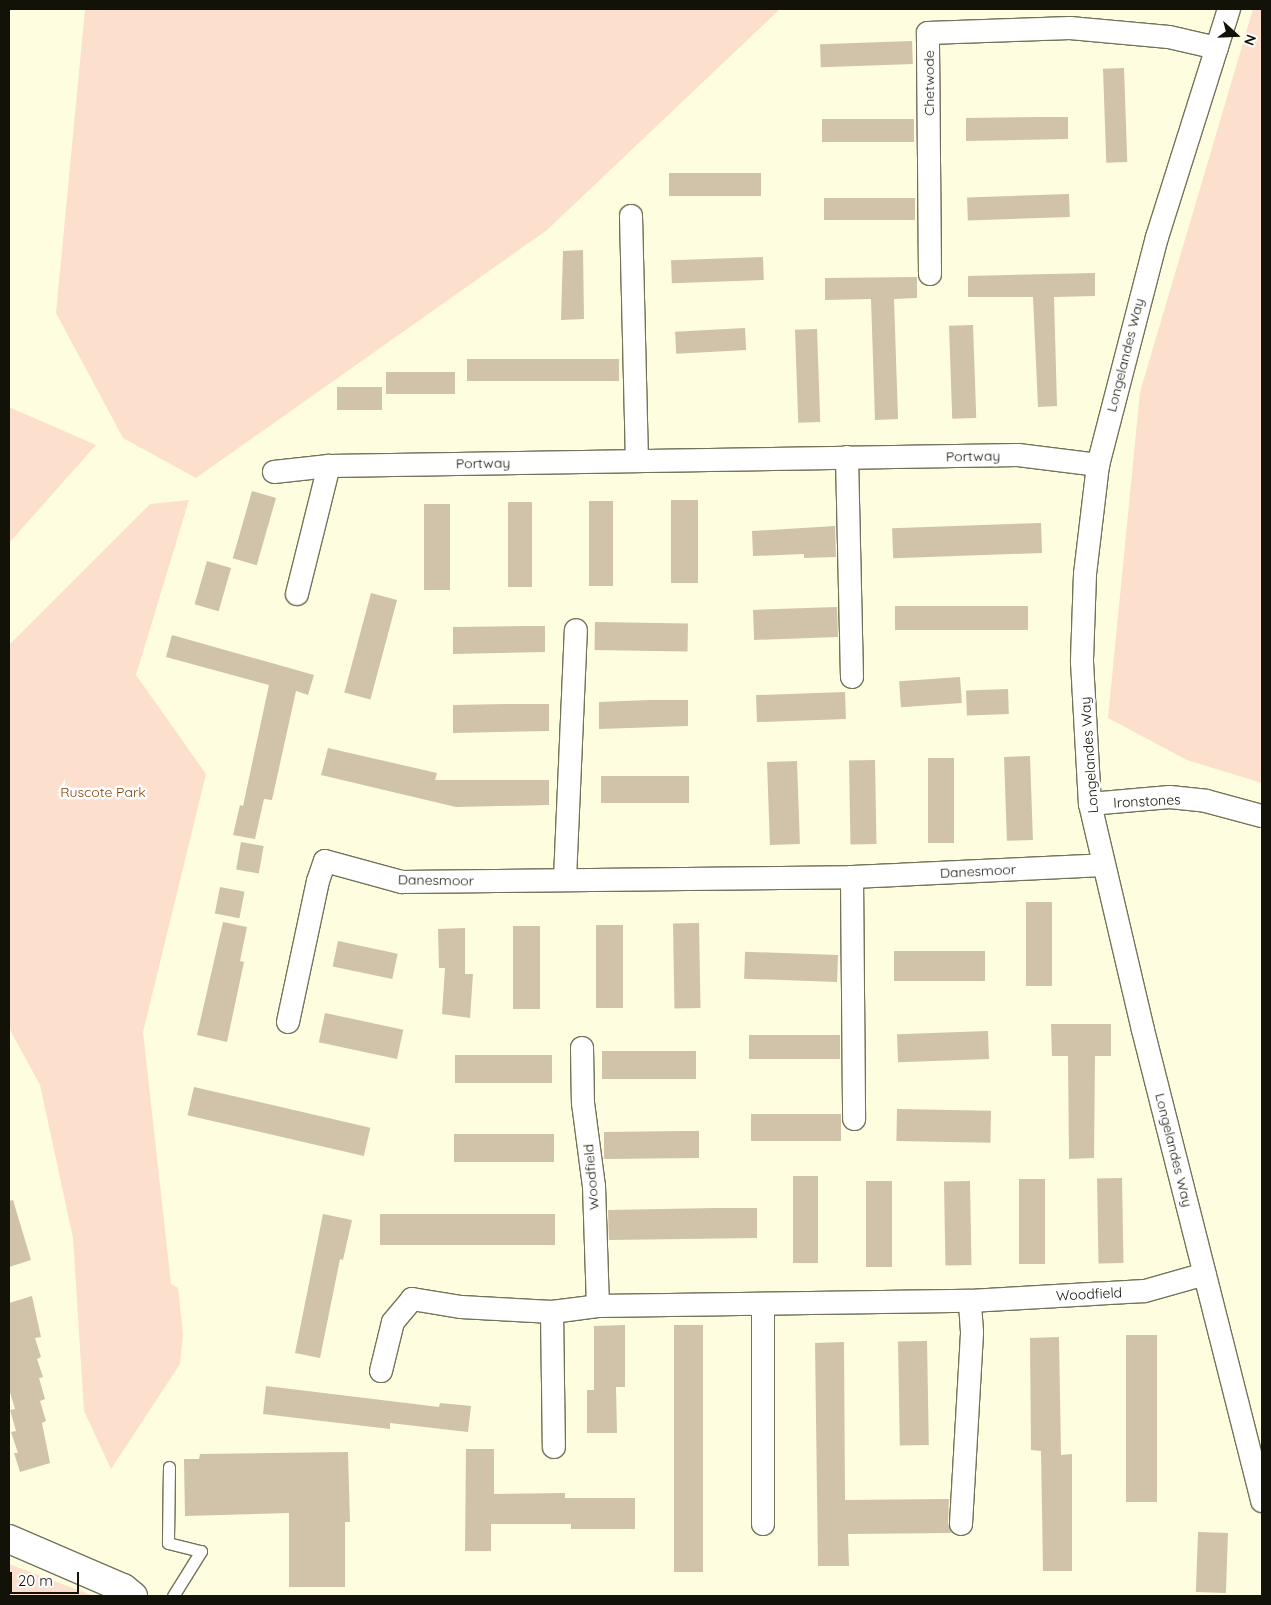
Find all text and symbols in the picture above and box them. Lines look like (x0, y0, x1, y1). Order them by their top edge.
north arrow (1211, 10, 1261, 60)
text: N (1240, 32, 1260, 48)
street label: Chetwode (921, 50, 937, 116)
street label: Longelandes Way (1103, 296, 1147, 414)
street label: Portway (946, 447, 1000, 465)
street label: Portway (456, 454, 510, 472)
street label: Longelandes Way (1077, 696, 1101, 814)
park label: Ruscote Park (60, 784, 146, 800)
street label: Ironstones (1113, 791, 1181, 811)
street label: Danesmoor (940, 861, 1016, 881)
street label: Danesmoor (398, 871, 474, 889)
street label: Longelandes Way (1152, 1091, 1196, 1209)
street label: Woodfield (580, 1143, 602, 1211)
street label: Woodfield (1056, 1284, 1122, 1304)
scale bar (12, 1562, 81, 1594)
text: 20 m (18, 1571, 53, 1590)

